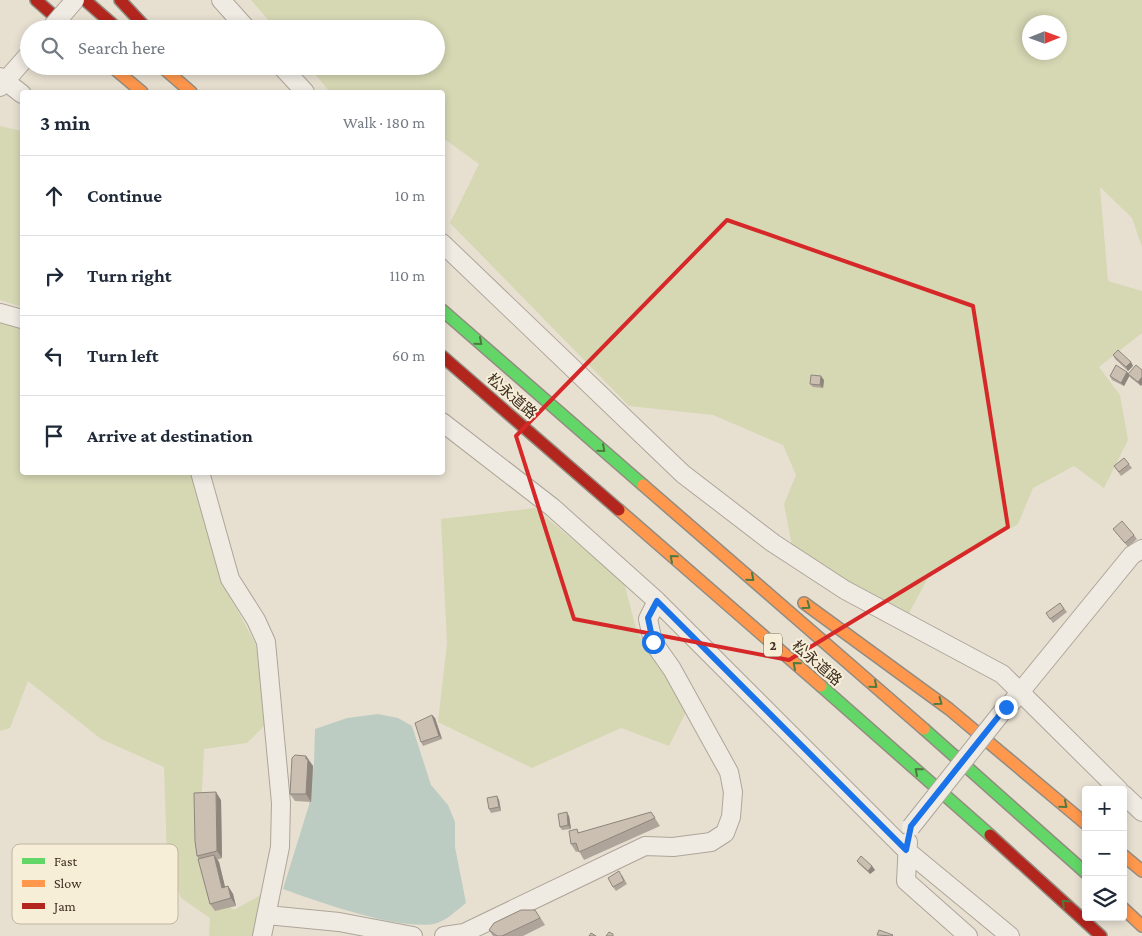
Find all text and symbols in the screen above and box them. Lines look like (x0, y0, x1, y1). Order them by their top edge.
north arrow (1022, 15, 1067, 60)
search box (20, 20, 445, 75)
icon: search (38, 34, 66, 62)
text: Search here (78, 37, 165, 58)
text: 3 min (40, 111, 90, 135)
text: Walk · 180 m (343, 114, 425, 131)
icon: ahead (40, 182, 68, 210)
text: Continue (87, 185, 162, 206)
text: 10 m (395, 187, 425, 204)
icon: right (40, 262, 68, 290)
text: Turn right (87, 265, 172, 286)
text: 110 m (389, 267, 425, 284)
one-way arrow (474, 337, 483, 346)
icon: left (40, 342, 68, 370)
text: Turn left (87, 345, 159, 366)
text: 60 m (392, 347, 425, 364)
street label: 松永道路 (484, 370, 540, 422)
icon: arrive (40, 422, 68, 450)
text: Arrive at destination (87, 425, 253, 446)
one-way arrow (597, 443, 606, 452)
one-way arrow (670, 554, 679, 563)
one-way arrow (746, 573, 755, 582)
one-way arrow (802, 600, 811, 609)
route start (642, 631, 665, 654)
road number: 2 (764, 634, 782, 656)
street label: 松永道路 (789, 637, 845, 689)
one-way arrow (792, 661, 801, 670)
one-way arrow (868, 679, 877, 688)
one-way arrow (933, 696, 942, 704)
route end (995, 696, 1018, 719)
one-way arrow (915, 769, 924, 777)
map controls (1082, 786, 1127, 921)
button: + (1082, 786, 1127, 831)
one-way arrow (1058, 800, 1067, 808)
button: − (1082, 831, 1127, 876)
legend (12, 844, 178, 924)
text: Fast (54, 853, 78, 869)
text: Slow (54, 875, 82, 891)
button: layers (1082, 876, 1127, 921)
text: Jam (52, 898, 76, 914)
one-way arrow (1062, 900, 1071, 909)

